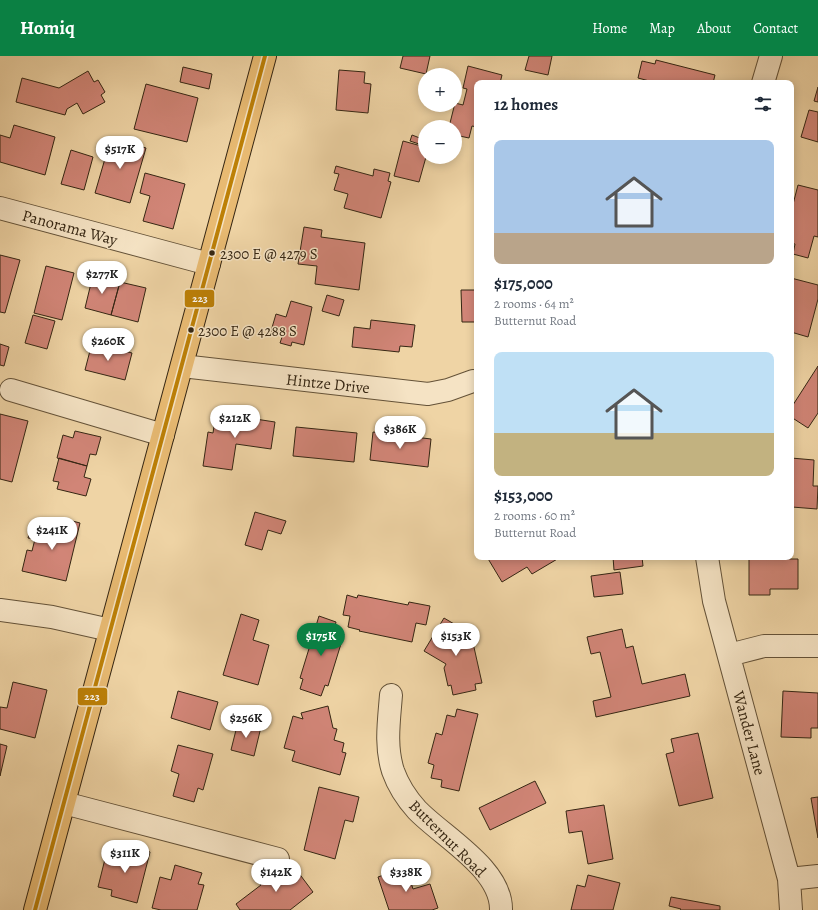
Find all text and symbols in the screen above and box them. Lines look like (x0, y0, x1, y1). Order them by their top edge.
text: Homiq (20, 15, 75, 41)
text: Home (592, 19, 627, 38)
text: Map (649, 19, 675, 38)
text: About (697, 19, 731, 38)
text: Contact (753, 19, 798, 38)
map controls (418, 68, 462, 164)
button: + (418, 68, 462, 112)
text: 12 homes (494, 93, 558, 116)
icon: filters (752, 93, 774, 115)
button: − (418, 120, 462, 164)
pin: $517K (92, 136, 148, 170)
text: $517K (105, 140, 135, 157)
icon: home (598, 166, 670, 238)
street label: Panorama Way (20, 205, 121, 251)
place label: 2300 E @ 4279 S (220, 244, 318, 264)
marker: 2300 E @ 4279 S (207, 248, 217, 258)
pin: $277K (74, 261, 130, 295)
text: $277K (86, 265, 118, 282)
text: $175,000 (494, 272, 553, 295)
line badge: 223 (184, 289, 215, 308)
text: 223 (192, 291, 208, 306)
text: 2 rooms · 64 m² (494, 295, 574, 312)
text: Butternut Road (494, 312, 576, 329)
place label: 2300 E @ 4288 S (198, 321, 297, 341)
marker: 2300 E @ 4288 S (186, 325, 196, 335)
pin: $260K (80, 328, 136, 362)
text: $260K (91, 332, 125, 349)
street label: Hintze Drive (285, 369, 371, 399)
icon: home (598, 378, 670, 450)
pin: $212K (207, 405, 263, 439)
text: $212K (219, 409, 251, 426)
pin: $386K (372, 416, 428, 450)
text: $386K (384, 420, 416, 437)
text: $153,000 (494, 484, 553, 507)
text: 2 rooms · 60 m² (494, 507, 575, 524)
pin: $241K (24, 517, 80, 551)
text: $241K (36, 521, 68, 538)
text: Butternut Road (494, 524, 576, 541)
pin: $175K (293, 623, 349, 657)
pin: $153K (428, 623, 484, 657)
text: $175K (306, 627, 336, 644)
text: $153K (441, 627, 471, 644)
line badge: 223 (77, 687, 108, 706)
street label: Wander Lane (727, 688, 771, 778)
text: 223 (84, 689, 100, 704)
pin: $256K (218, 705, 274, 739)
text: $256K (230, 709, 262, 726)
street label: Butternut Road (404, 795, 491, 883)
pin: $311K (97, 840, 153, 874)
text: $311K (110, 844, 140, 861)
pin: $142K (248, 859, 304, 893)
pin: $338K (378, 859, 434, 893)
text: $142K (260, 863, 292, 880)
text: $338K (390, 863, 422, 880)

